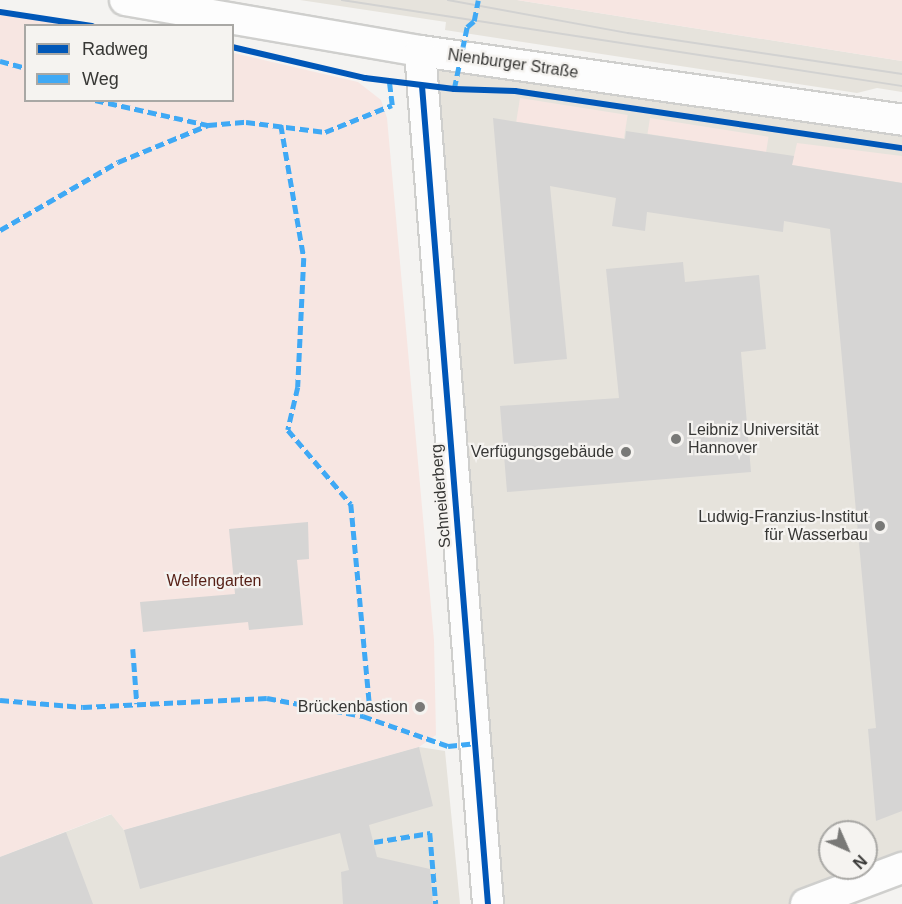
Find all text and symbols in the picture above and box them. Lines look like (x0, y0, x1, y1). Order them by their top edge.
legend (24, 24, 234, 102)
text: Radweg (82, 39, 148, 59)
street label: Nienburger Straße (446, 45, 580, 83)
text: Weg (82, 69, 119, 89)
place label: Leibniz Universität Hannover (688, 420, 819, 458)
marker: Leibniz Universität Hannover (669, 432, 683, 446)
place label: Verfügungsgebäude (471, 442, 614, 462)
street label: Schneiderberg (427, 443, 455, 549)
marker: Verfügungsgebäude (619, 445, 633, 459)
place label: Ludwig-Franzius-Institut für Wasserbau (698, 507, 868, 545)
marker: Ludwig-Franzius-Institut für Wasserbau (873, 519, 887, 533)
park label: Welfengarten (167, 571, 261, 591)
place label: Brückenbastion (298, 697, 408, 717)
marker: Brückenbastion (413, 700, 427, 714)
north arrow (818, 820, 878, 880)
text: N (850, 852, 870, 872)

